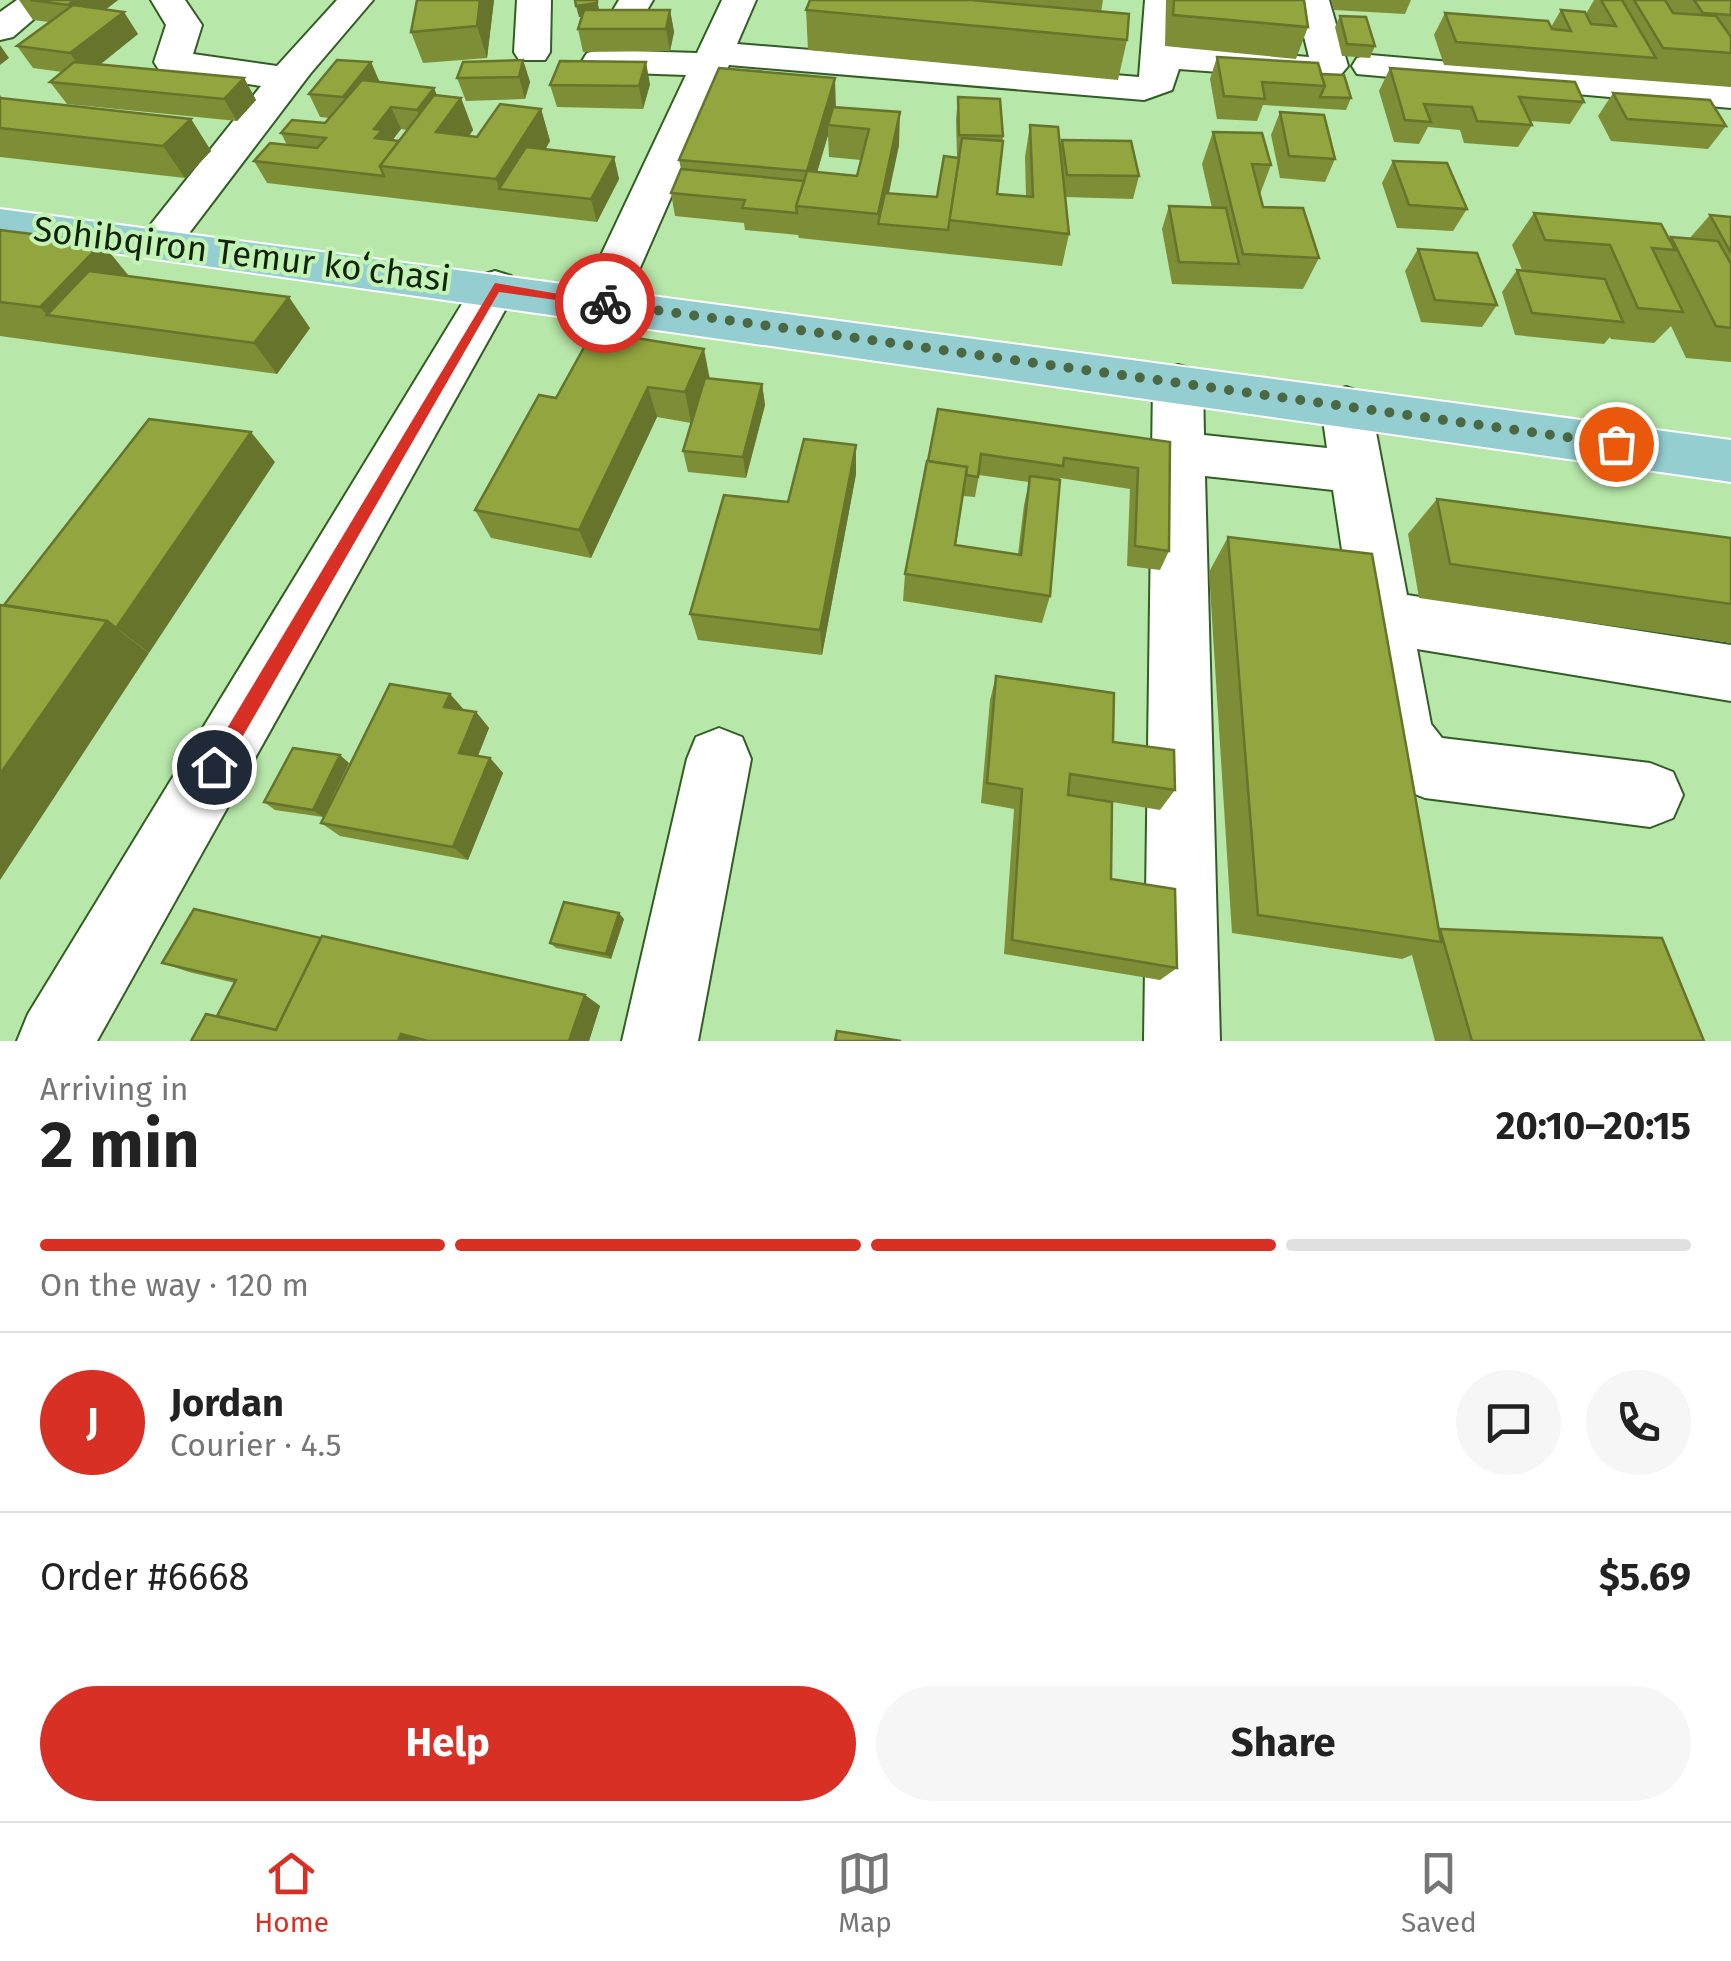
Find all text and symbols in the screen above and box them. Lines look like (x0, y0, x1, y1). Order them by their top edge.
street label: Sohibqiron Temur koʻchasi (31, 208, 453, 300)
courier (555, 253, 655, 353)
icon: bike (578, 276, 633, 331)
pin (1574, 402, 1659, 487)
icon: bag (1589, 417, 1644, 472)
pin (172, 725, 257, 810)
icon: home (187, 740, 242, 795)
text: Arriving in (40, 1070, 188, 1108)
text: 20:10–20:15 (1496, 1103, 1691, 1149)
text: 2 min (40, 1106, 200, 1184)
text: On the way · 120 m (40, 1266, 309, 1304)
button: chat (1456, 1370, 1561, 1475)
button: phone (1586, 1370, 1691, 1475)
text: Jordan (170, 1380, 284, 1426)
text: J (86, 1399, 99, 1445)
text: Courier · 4.5 (170, 1426, 341, 1464)
text: Order #6668 (40, 1554, 249, 1600)
text: $5.69 (1599, 1554, 1691, 1600)
button: Help (40, 1686, 856, 1801)
button: Share (876, 1686, 1691, 1801)
tab: Home (254, 1846, 329, 1939)
tab: Map (837, 1846, 892, 1939)
tab: Saved (1401, 1846, 1477, 1939)

